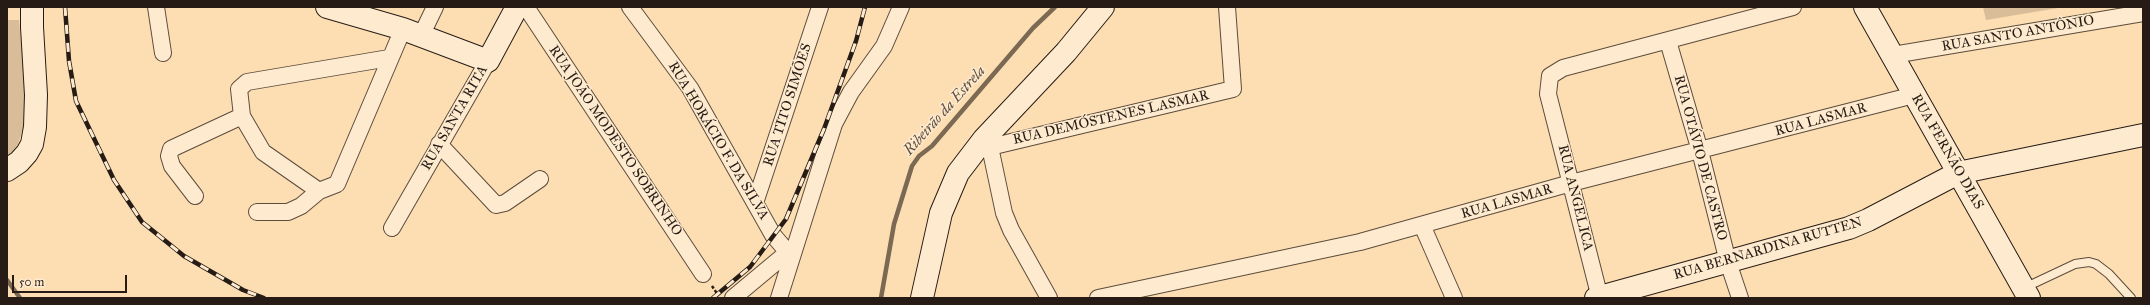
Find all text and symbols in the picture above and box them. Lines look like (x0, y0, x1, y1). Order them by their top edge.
street label: RUA SANTO ANTÔNIO (1940, 12, 2096, 56)
street label: RUA TITO SIMÕES (760, 41, 816, 169)
street label: RUA JOÃO MODESTO SOBRINHO (545, 43, 685, 239)
street label: RUA HORÁCIO F. DA SILVA (664, 59, 772, 223)
street label: RUA SANTA RITA (418, 63, 492, 173)
water label: Ribeirão da Estrela (900, 63, 990, 159)
street label: RUA OTÁVIO DE CASTRO (1670, 73, 1730, 243)
street label: RUA DEMÓSTENES LASMAR (1011, 87, 1211, 149)
street label: RUA FERNÃO DIAS (1907, 91, 1987, 213)
street label: RUA LASMAR (1773, 100, 1869, 140)
street label: RUA ANGELICA (1554, 143, 1596, 253)
street label: RUA LASMAR (1459, 181, 1555, 223)
street label: RUA BERNARDINA RUTTEN (1672, 214, 1864, 284)
scale bar (14, 267, 129, 293)
text: 50 m (19, 275, 44, 289)

